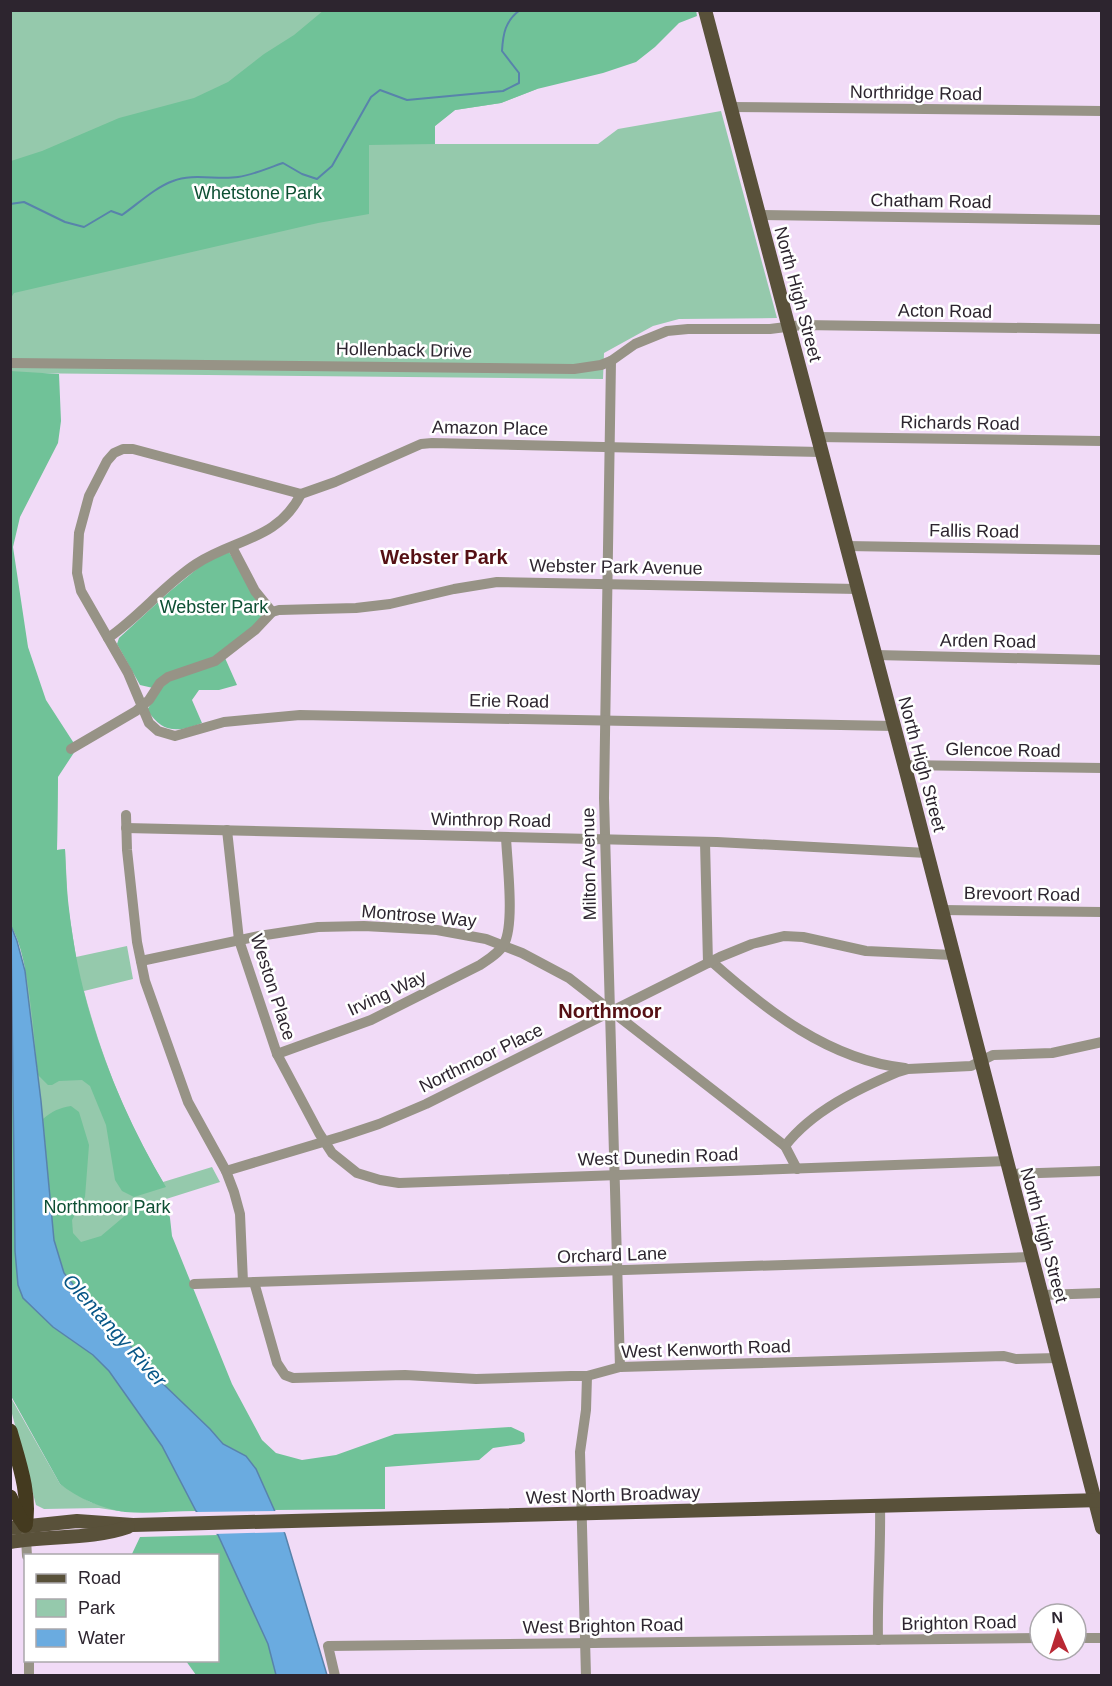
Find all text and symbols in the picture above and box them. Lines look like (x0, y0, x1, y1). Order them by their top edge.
street label: Northridge Road (850, 82, 982, 104)
park label: Whetstone Park (194, 183, 323, 203)
street label: Chatham Road (870, 190, 992, 212)
street label: North High Street (770, 224, 826, 364)
street label: Acton Road (898, 300, 992, 322)
street label: Hollenback Drive (336, 339, 472, 361)
street label: Richards Road (900, 412, 1020, 434)
street label: Amazon Place (432, 417, 548, 439)
street label: Fallis Road (929, 520, 1019, 542)
district label: Webster Park (380, 546, 509, 568)
street label: Webster Park Avenue (529, 555, 703, 579)
park label: Webster Park (160, 597, 269, 617)
street label: Arden Road (940, 630, 1036, 652)
street label: Erie Road (469, 690, 549, 712)
street label: North High Street (894, 694, 950, 834)
street label: Glencoe Road (945, 739, 1061, 761)
street label: Milton Avenue (578, 807, 600, 921)
street label: Winthrop Road (431, 809, 551, 831)
street label: Brevoort Road (964, 883, 1080, 905)
street label: Montrose Way (361, 901, 477, 931)
street label: Weston Place (246, 931, 300, 1043)
street label: Irving Way (345, 966, 429, 1020)
district label: Northmoor (558, 1000, 662, 1022)
street label: Northmoor Place (416, 1019, 546, 1097)
street label: West Dunedin Road (577, 1144, 739, 1170)
street label: North High Street (1016, 1165, 1072, 1305)
park label: Northmoor Park (43, 1197, 172, 1217)
street label: Orchard Lane (557, 1243, 667, 1267)
water label: Olentangy River (59, 1269, 172, 1392)
street label: West Kenworth Road (621, 1336, 791, 1362)
street label: West North Broadway (525, 1482, 701, 1508)
legend (24, 1554, 219, 1662)
text: Road (78, 1568, 121, 1588)
text: Park (78, 1598, 116, 1618)
north arrow (1028, 1602, 1088, 1662)
text: N (1051, 1609, 1063, 1626)
street label: Brighton Road (901, 1612, 1017, 1634)
street label: West Brighton Road (522, 1615, 684, 1637)
text: Water (78, 1628, 125, 1648)

